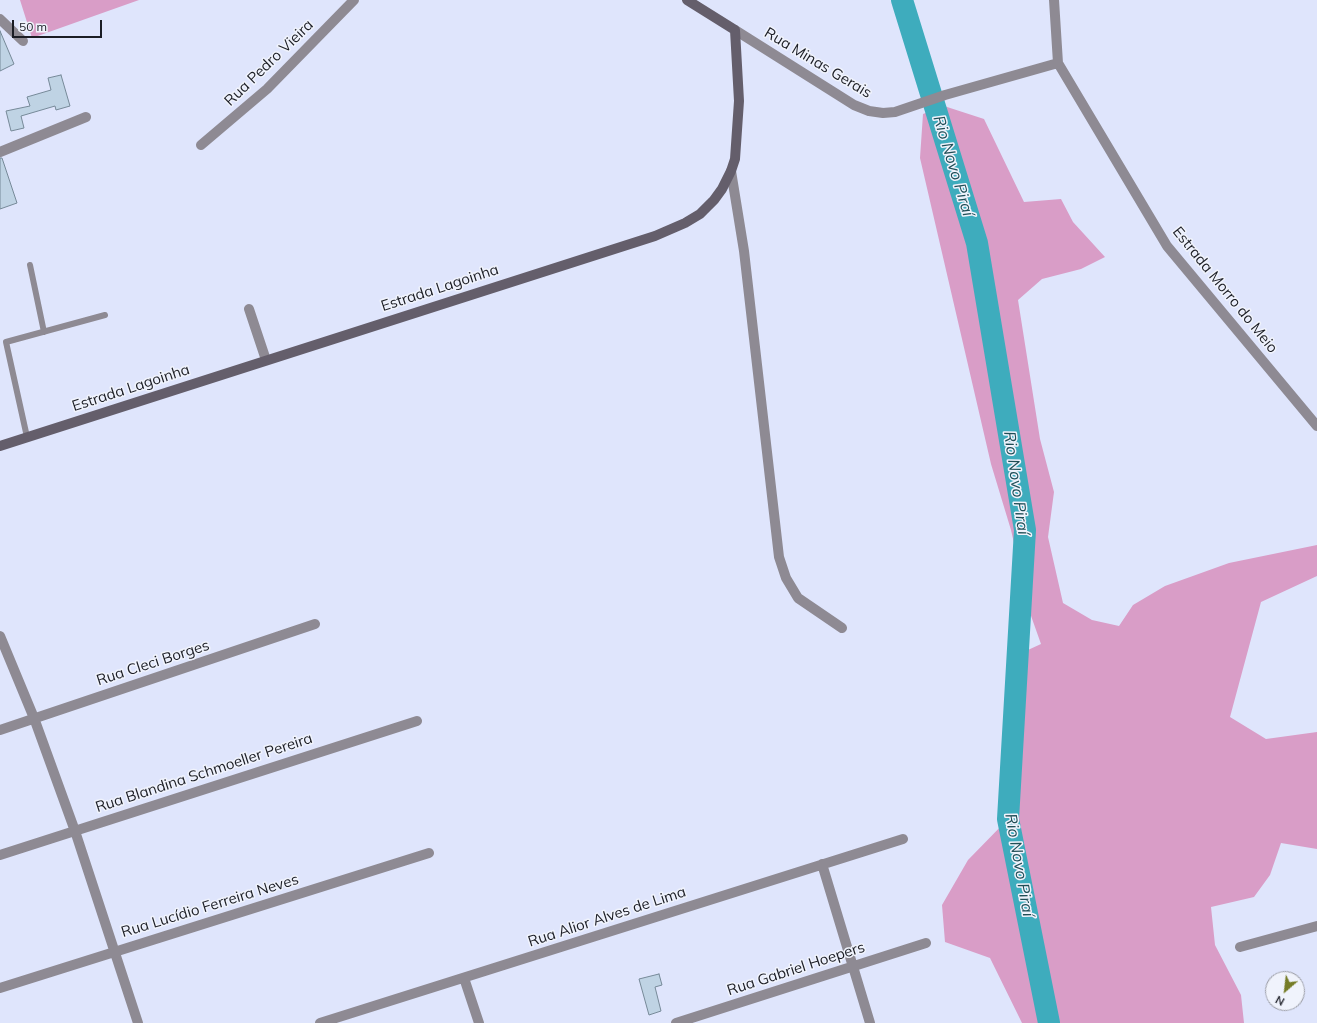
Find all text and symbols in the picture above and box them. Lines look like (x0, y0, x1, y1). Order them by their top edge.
scale bar (14, 12, 104, 38)
street label: Rua Pedro Vieira (221, 16, 317, 110)
text: 50 m (19, 19, 47, 34)
street label: Rua Minas Gerais (761, 24, 875, 102)
water label: Rio Novo Piraí (929, 113, 977, 219)
street label: Estrada Morro do Meio (1169, 223, 1281, 357)
street label: Estrada Lagoinha (379, 261, 501, 315)
street label: Estrada Lagoinha (70, 361, 192, 415)
water label: Rio Novo Piraí (999, 430, 1033, 536)
street label: Rua Cleci Borges (94, 636, 212, 690)
street label: Rua Blandina Schmoeller Pereira (93, 729, 315, 817)
water label: Rio Novo Piraí (1000, 812, 1038, 918)
street label: Rua Lucídio Ferreira Neves (119, 870, 301, 942)
street label: Rua Alior Alves de Lima (526, 883, 688, 951)
street label: Rua Gabriel Hoepers (725, 938, 867, 1000)
north arrow (1265, 971, 1305, 1011)
text: N (1273, 993, 1287, 1009)

